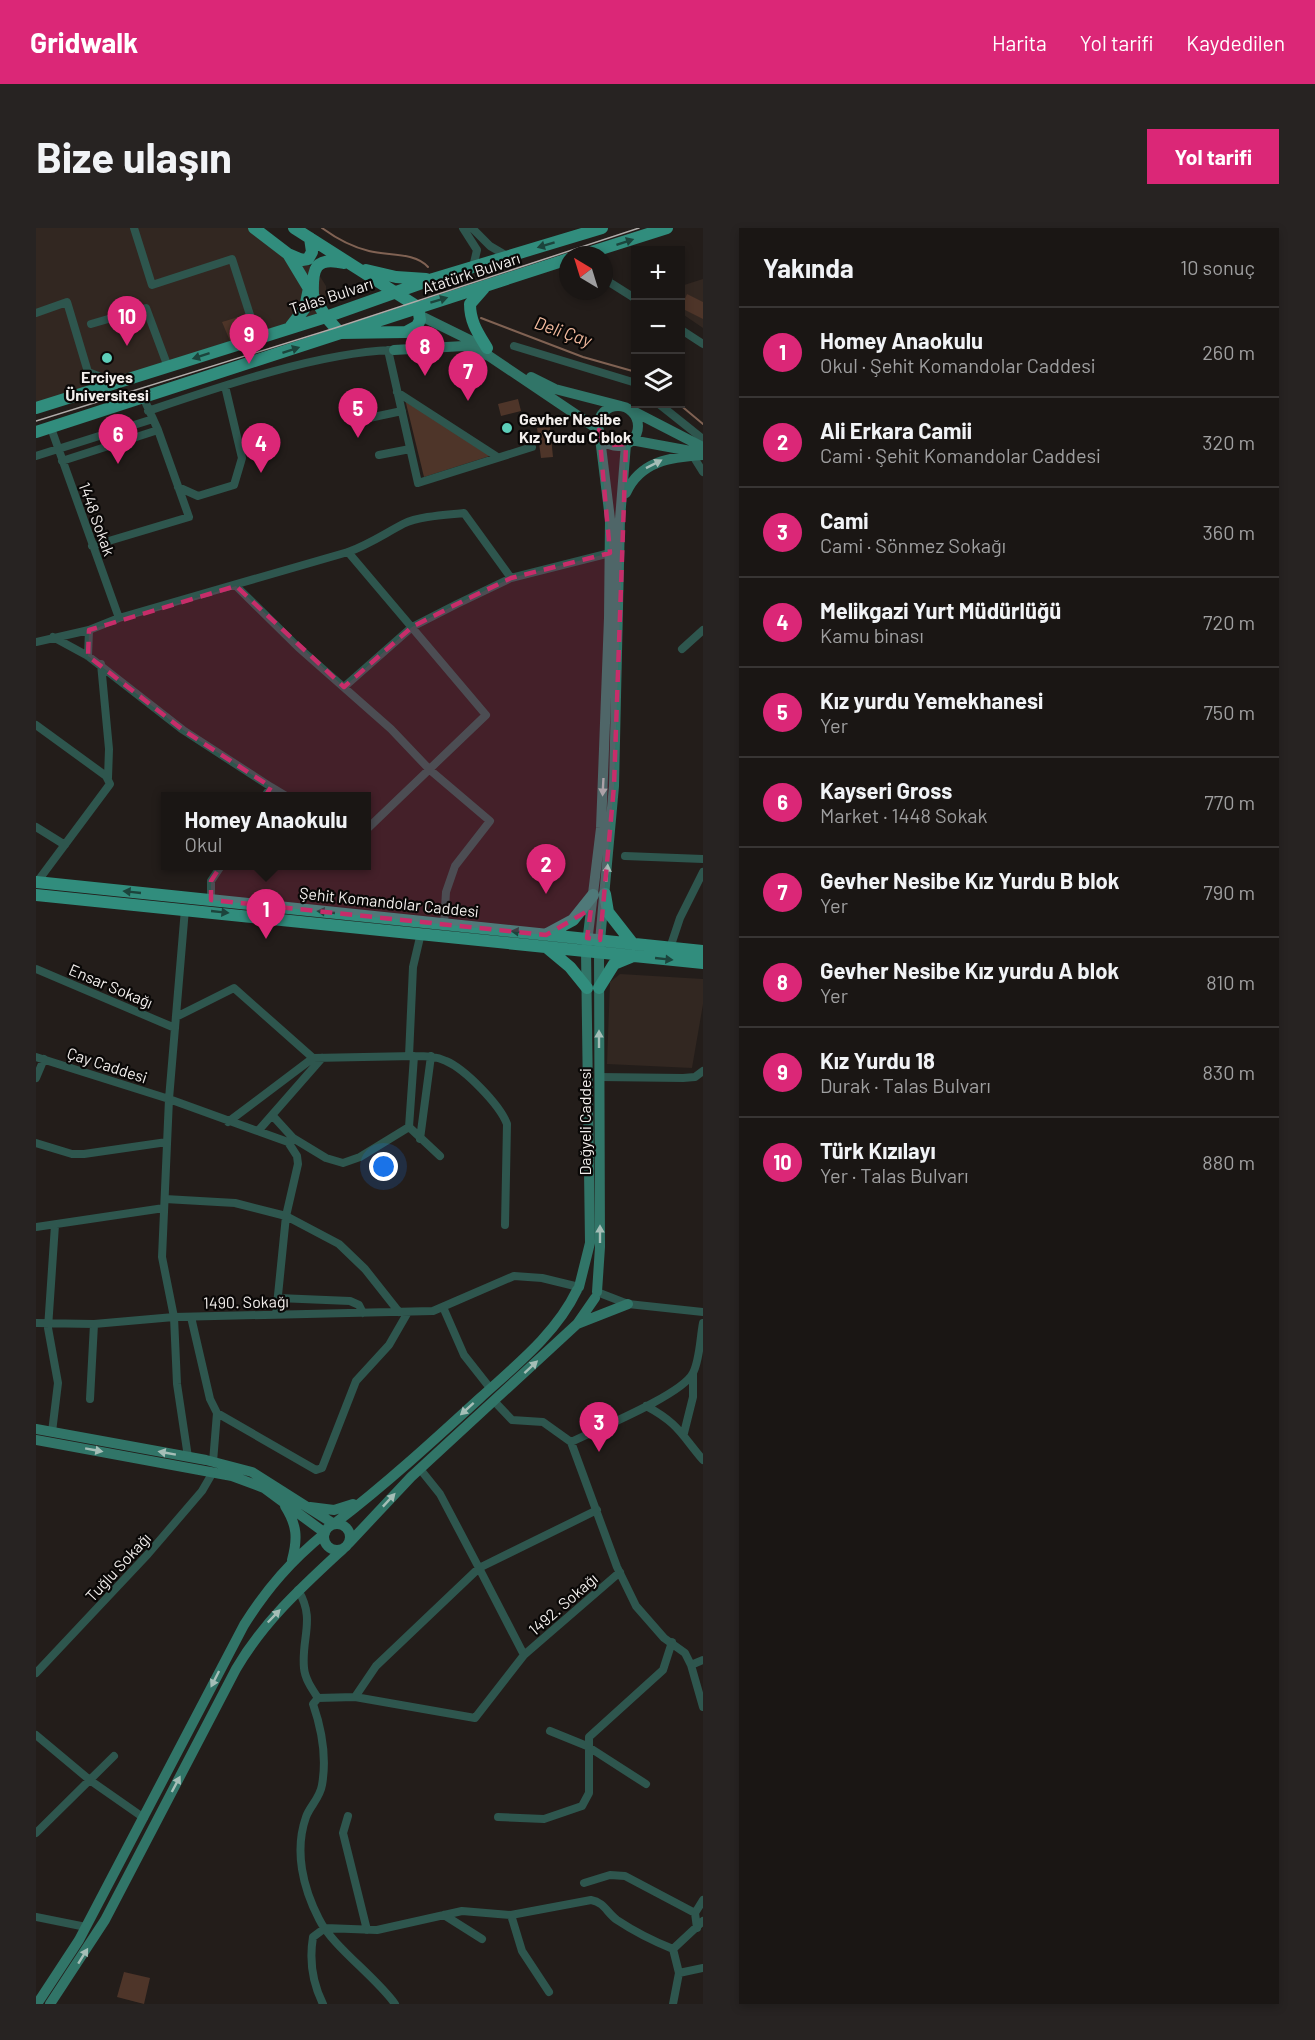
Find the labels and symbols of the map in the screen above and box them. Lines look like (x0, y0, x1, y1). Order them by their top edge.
one-way arrow (616, 236, 634, 246)
one-way arrow (537, 241, 555, 250)
north arrow (559, 246, 613, 300)
street label: Atatürk Bulvarı (419, 248, 522, 297)
street label: Talas Bulvarı (287, 273, 375, 318)
one-way arrow (430, 295, 448, 304)
pin: 10 (108, 296, 146, 346)
water label: Deli Çay (532, 311, 596, 351)
pin: 9 (230, 314, 268, 364)
pin: 8 (406, 326, 444, 376)
one-way arrow (283, 344, 301, 354)
marker: Erciyes Üniversitesi (100, 351, 114, 365)
one-way arrow (192, 352, 210, 361)
pin: 7 (448, 352, 488, 401)
place label: Erciyes Üniversitesi (65, 367, 149, 404)
pin: 5 (338, 388, 378, 438)
place label: Gevher Nesibe Kız Yurdu C blok (519, 409, 632, 446)
pin: 6 (98, 414, 137, 464)
marker: Gevher Nesibe Kız Yurdu C blok (500, 421, 514, 435)
pin: 4 (242, 424, 280, 473)
one-way arrow (645, 460, 662, 469)
street label: 1448 Sokak (75, 479, 120, 558)
one-way arrow (598, 778, 608, 797)
pin: 2 (526, 844, 566, 894)
one-way arrow (602, 863, 612, 882)
street label: Şehit Komandolar Caddesi (298, 883, 480, 920)
one-way arrow (122, 887, 141, 897)
pin: 1 (246, 890, 286, 939)
one-way arrow (316, 907, 335, 917)
one-way arrow (210, 908, 229, 917)
one-way arrow (510, 927, 529, 937)
one-way arrow (655, 954, 674, 964)
street label: Ensar Sokağı (66, 959, 156, 1012)
one-way arrow (594, 1029, 604, 1048)
street label: Çay Caddesi (65, 1043, 150, 1086)
street label: Dağyeli Caddesi (575, 1068, 594, 1176)
your location (369, 1152, 398, 1181)
one-way arrow (595, 1224, 605, 1243)
street label: 1490. Sokağı (203, 1291, 289, 1312)
one-way arrow (524, 1360, 539, 1374)
one-way arrow (461, 1402, 475, 1416)
pin: 3 (580, 1402, 618, 1452)
one-way arrow (84, 1446, 103, 1455)
one-way arrow (157, 1448, 176, 1457)
one-way arrow (382, 1494, 396, 1508)
street label: Tuğlu Sokağı (81, 1528, 154, 1605)
street label: 1492. Sokağı (524, 1569, 601, 1639)
one-way arrow (267, 1609, 281, 1624)
one-way arrow (210, 1670, 220, 1687)
one-way arrow (171, 1776, 181, 1793)
one-way arrow (77, 1948, 89, 1964)

